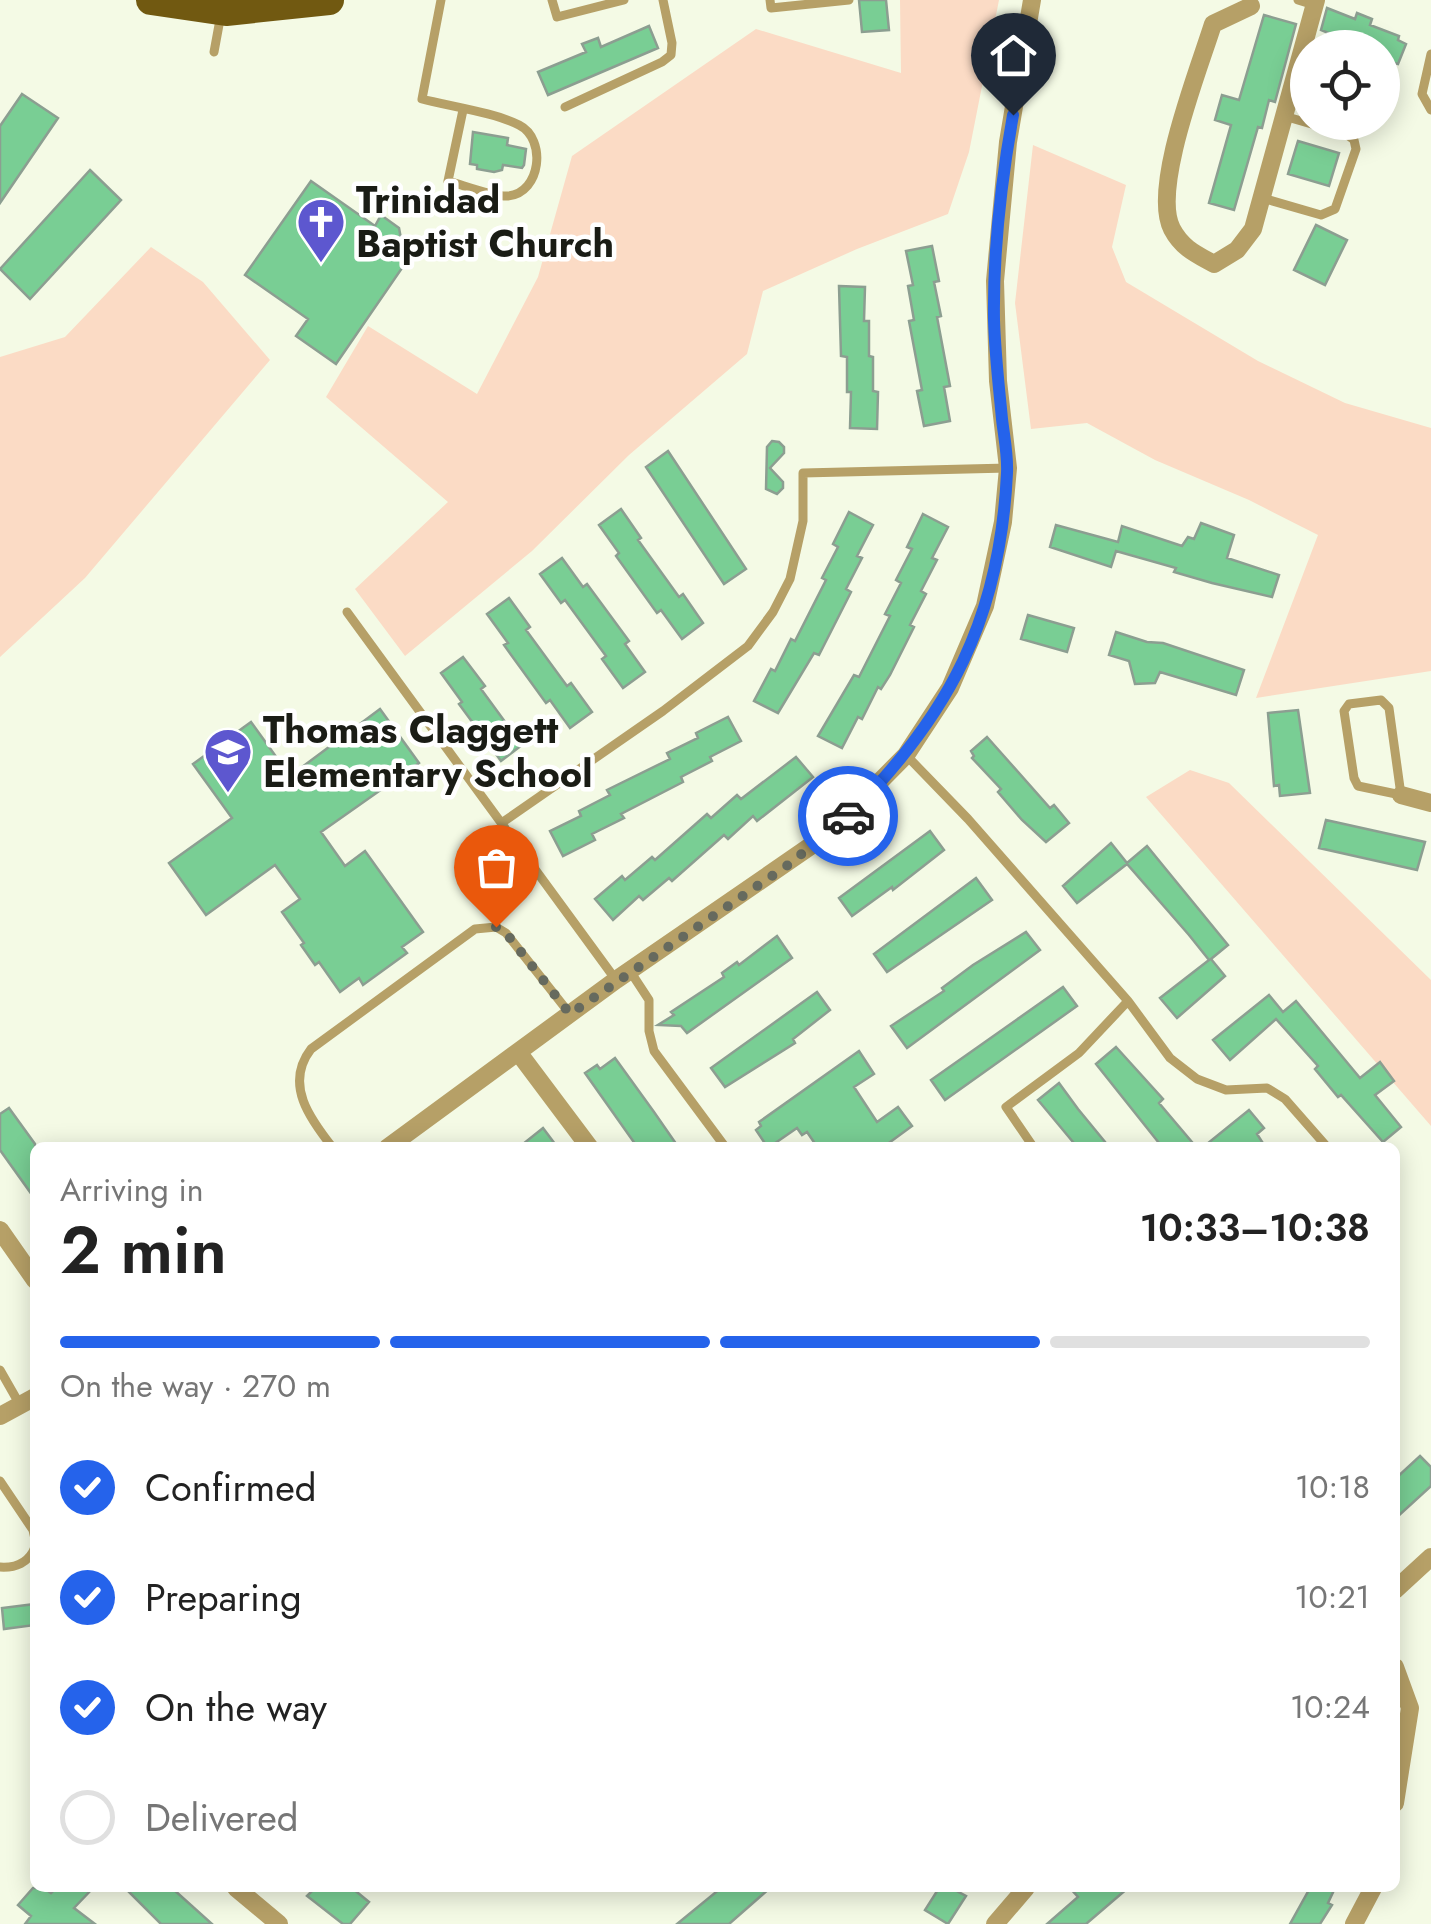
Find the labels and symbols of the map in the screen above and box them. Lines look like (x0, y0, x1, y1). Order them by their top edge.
pin (971, 13, 1056, 116)
place label: Trinidad Baptist Church (356, 172, 614, 271)
church icon: Trinidad Baptist Church (295, 196, 347, 264)
place label: Thomas Claggett Elementary School (263, 702, 593, 801)
school or university icon: Thomas Claggett Elementary School (202, 726, 254, 794)
courier (798, 766, 898, 866)
pin (454, 825, 539, 928)

